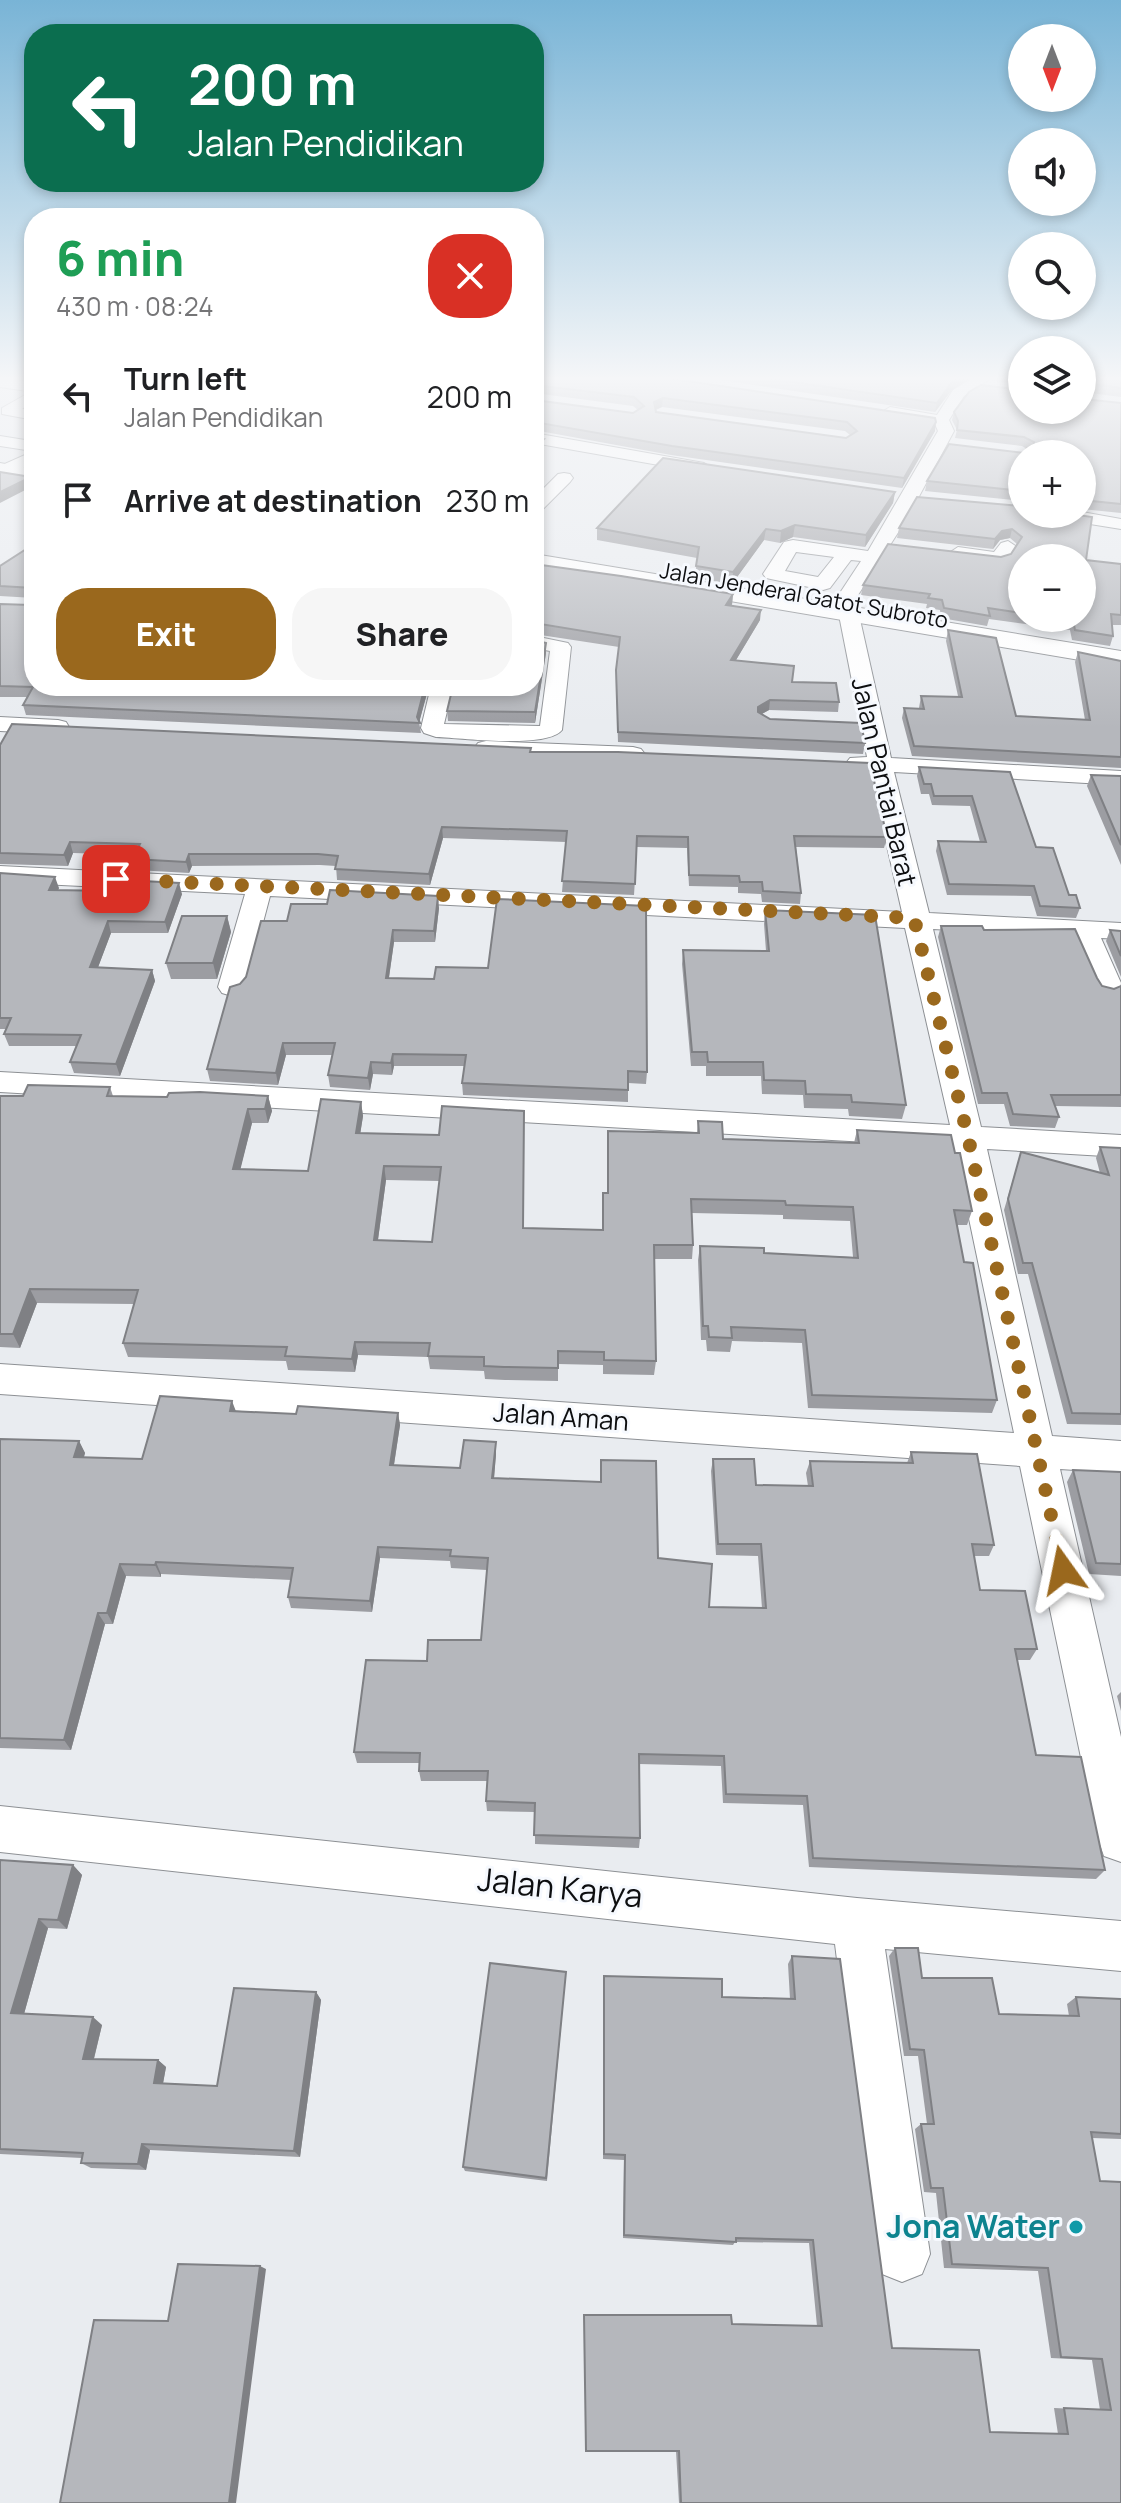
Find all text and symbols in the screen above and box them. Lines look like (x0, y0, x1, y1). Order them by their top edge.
north arrow (1008, 24, 1096, 112)
map controls (1008, 24, 1096, 632)
text: 200 m (188, 45, 357, 122)
icon: left (56, 56, 160, 160)
text: Jalan Pendidikan (188, 118, 464, 167)
button: sound (1008, 128, 1096, 216)
text: 6 min (56, 225, 184, 290)
button: search (1008, 232, 1096, 320)
button: close (428, 234, 512, 318)
text: 430 m · 08:24 (56, 288, 213, 324)
button: layers (1008, 336, 1096, 424)
text: Turn left (124, 358, 247, 399)
icon: left (56, 374, 100, 418)
text: 200 m (427, 376, 512, 417)
text: Jalan Pendidikan (124, 399, 323, 435)
button: + (1008, 440, 1096, 528)
icon: arrive (56, 478, 100, 522)
text: Arrive at destination (124, 480, 422, 521)
text: 230 m (446, 480, 529, 521)
button: − (1008, 544, 1096, 632)
street label: Jalan Jenderal Gatot Subroto (658, 555, 950, 635)
button: Exit (56, 588, 276, 680)
button: Share (292, 588, 512, 680)
street label: Jalan Pantai Barat (843, 674, 926, 890)
pin (82, 845, 150, 913)
icon: arrive (94, 857, 138, 901)
street label: Jalan Aman (492, 1393, 630, 1439)
position arrow (1021, 1528, 1105, 1612)
street label: Jalan Karya (476, 1856, 645, 1918)
place label: Jona Water (886, 2204, 1060, 2248)
marker: Jona Water (1067, 2218, 1085, 2236)

